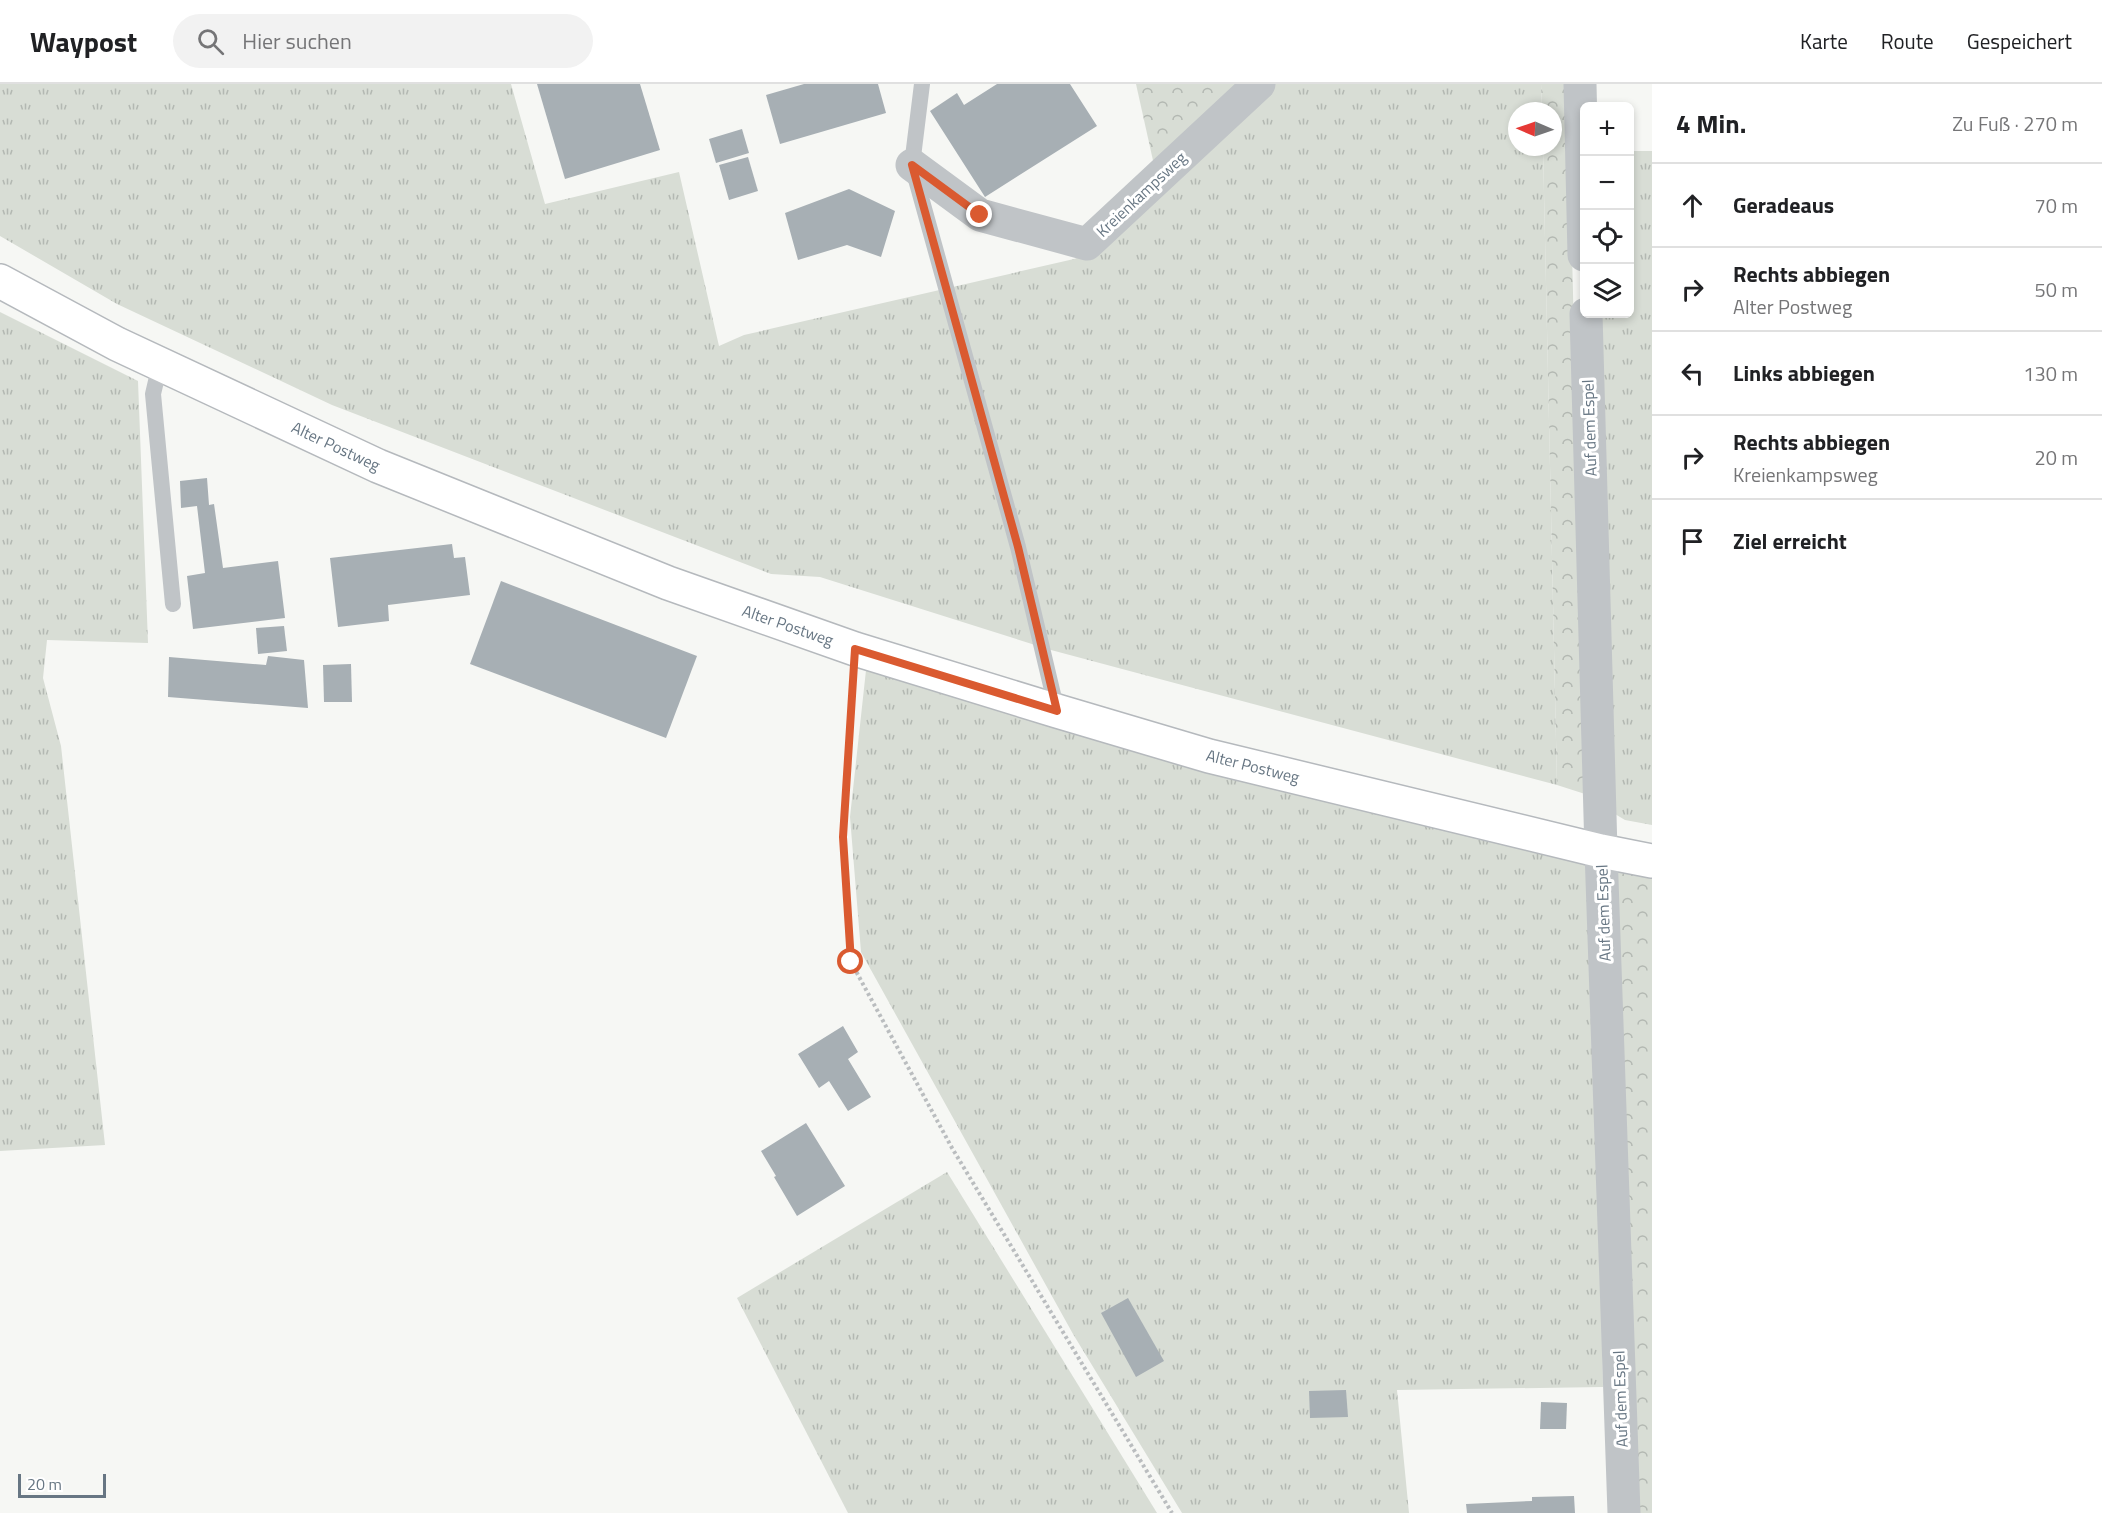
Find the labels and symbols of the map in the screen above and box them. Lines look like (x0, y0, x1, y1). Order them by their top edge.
north arrow (1508, 102, 1562, 156)
street label: Kreienkampsweg (1090, 146, 1192, 242)
route end (966, 201, 992, 227)
street label: Auf dem Espel (1575, 379, 1603, 477)
street label: Alter Postweg (288, 415, 384, 477)
street label: Alter Postweg (739, 598, 837, 652)
street label: Alter Postweg (1204, 743, 1302, 789)
street label: Auf dem Espel (1589, 864, 1617, 962)
route start (837, 948, 863, 974)
street label: Auf dem Espel (1606, 1350, 1634, 1448)
scale bar (18, 1471, 106, 1498)

